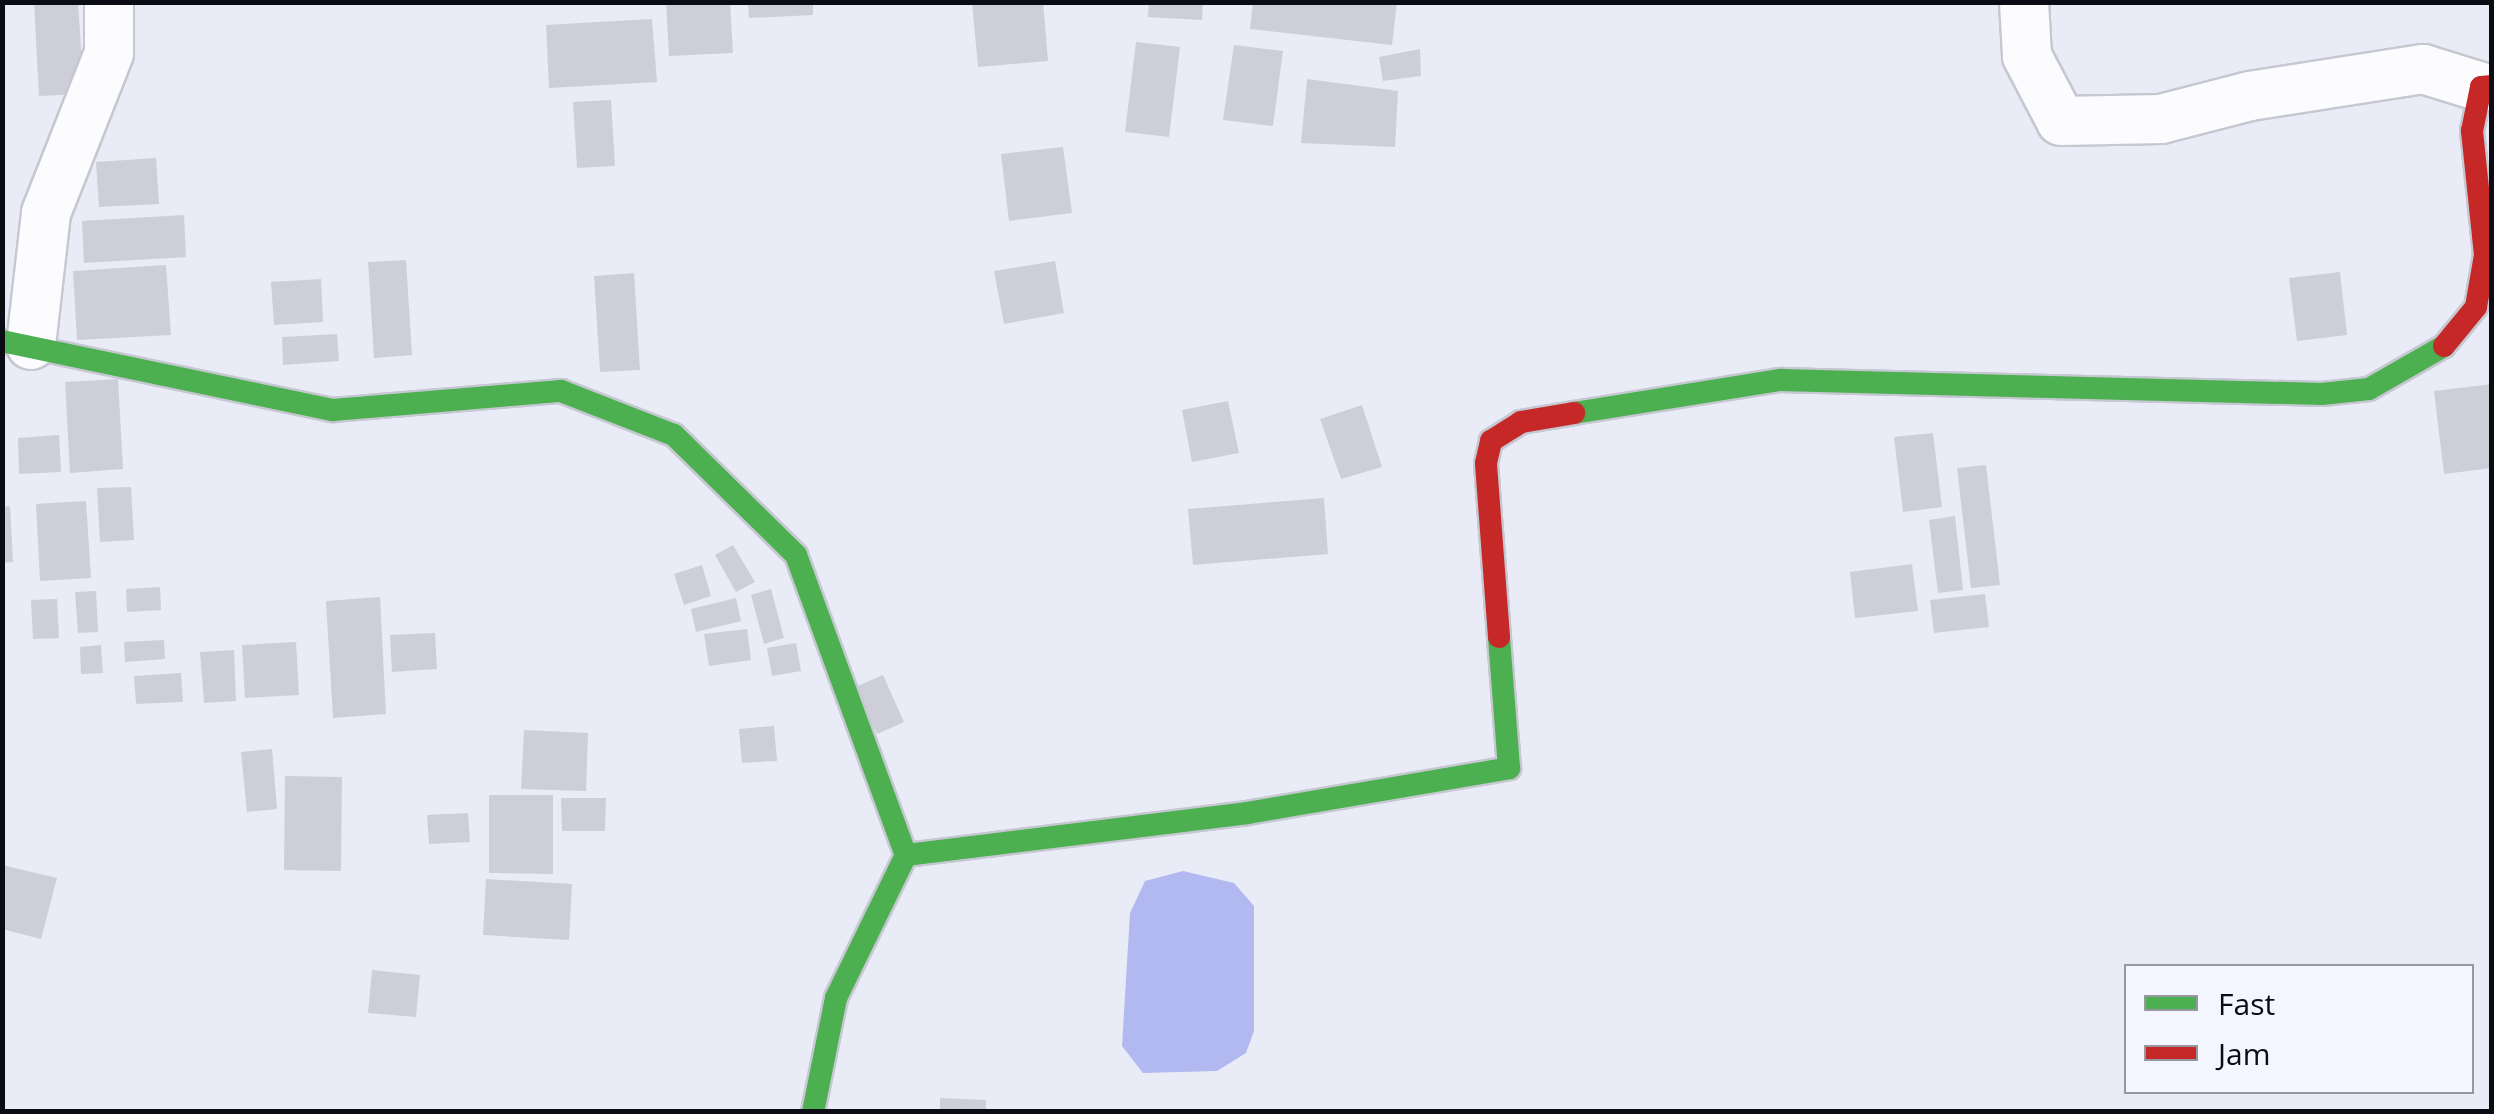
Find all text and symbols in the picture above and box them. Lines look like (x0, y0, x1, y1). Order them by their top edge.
legend (2124, 964, 2474, 1094)
text: Fast (2218, 983, 2275, 1024)
text: Jam (2218, 1033, 2271, 1074)

